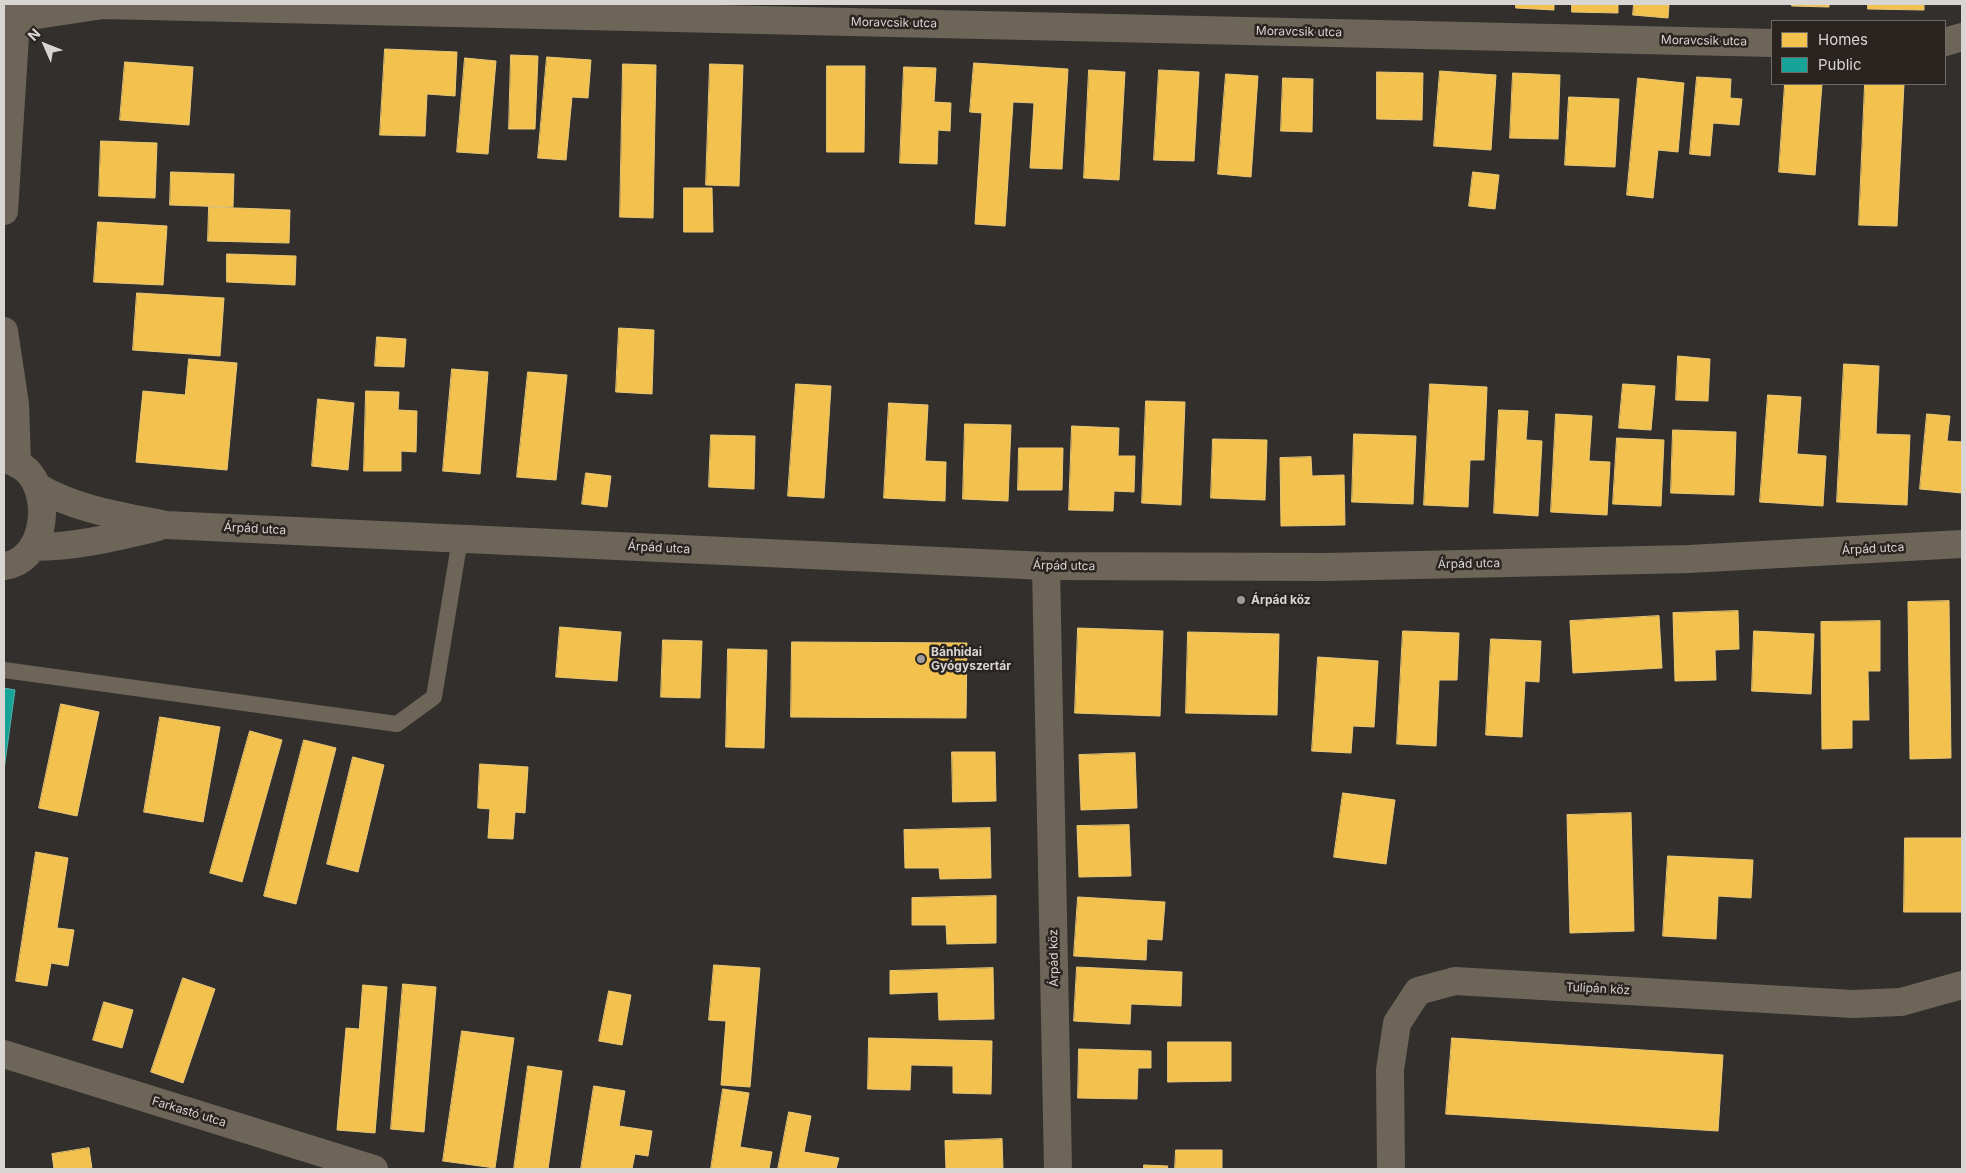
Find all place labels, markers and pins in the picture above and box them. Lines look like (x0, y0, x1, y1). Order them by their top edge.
place label: Árpád köz (1251, 593, 1311, 607)
marker: Árpád köz (1235, 594, 1247, 606)
place label: Bánhidai Gyógyszertár (931, 645, 1011, 673)
marker: Bánhidai Gyógyszertár (915, 653, 927, 665)

